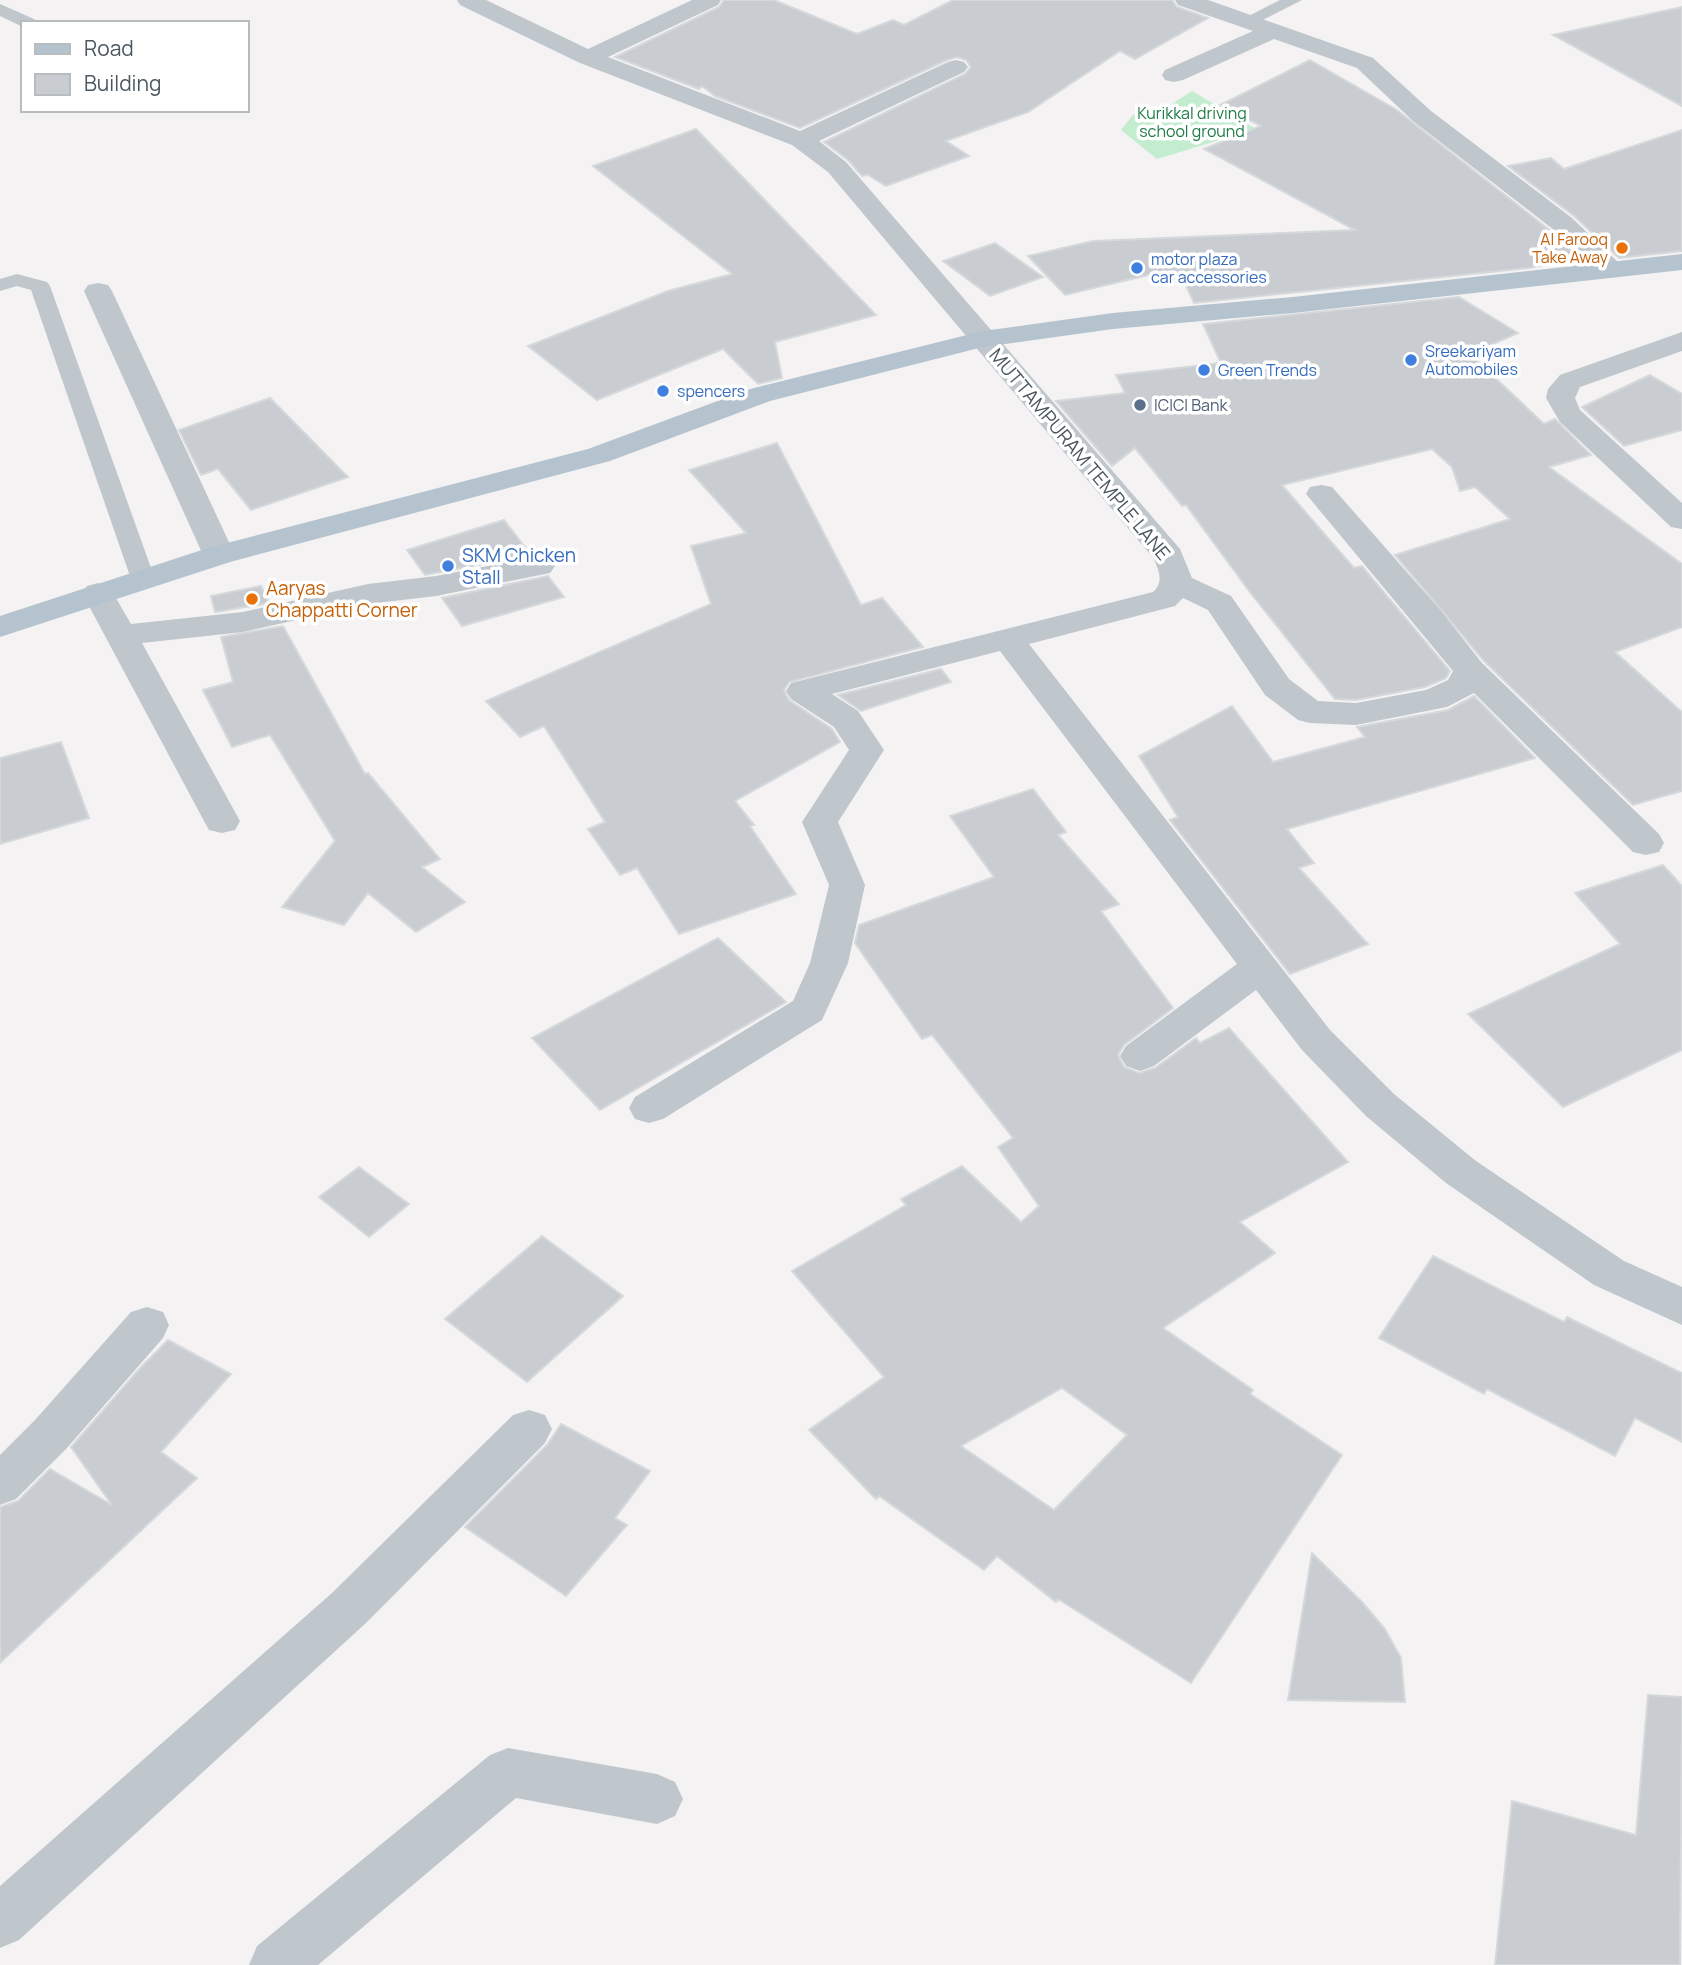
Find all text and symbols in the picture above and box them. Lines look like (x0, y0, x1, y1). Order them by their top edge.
legend (21, 21, 248, 112)
text: Road (84, 34, 134, 62)
text: Building (84, 69, 161, 97)
park label: Kurikkal driving school ground (1137, 102, 1247, 142)
place label: Al Farooq Take Away (1532, 228, 1609, 268)
marker: Al Farooq Take Away (1614, 240, 1630, 256)
place label: motor plaza car accessories (1151, 248, 1267, 288)
marker: motor plaza car accessories (1129, 260, 1145, 276)
place label: Sreekariyam Automobiles (1425, 340, 1518, 380)
street label: MUTTAMPURAM TEMPLE LANE (984, 343, 1176, 565)
marker: Sreekariyam Automobiles (1403, 352, 1419, 368)
place label: Green Trends (1218, 359, 1317, 381)
marker: Green Trends (1196, 362, 1212, 378)
place label: spencers (677, 380, 745, 402)
marker: spencers (655, 383, 671, 399)
place label: ICICI Bank (1154, 394, 1229, 416)
marker: ICICI Bank (1132, 397, 1148, 413)
place label: SKM Chicken Stall (462, 542, 576, 590)
marker: SKM Chicken Stall (440, 558, 456, 574)
place label: Aaryas Chappatti Corner (266, 575, 418, 623)
marker: Aaryas Chappatti Corner (244, 591, 260, 607)

